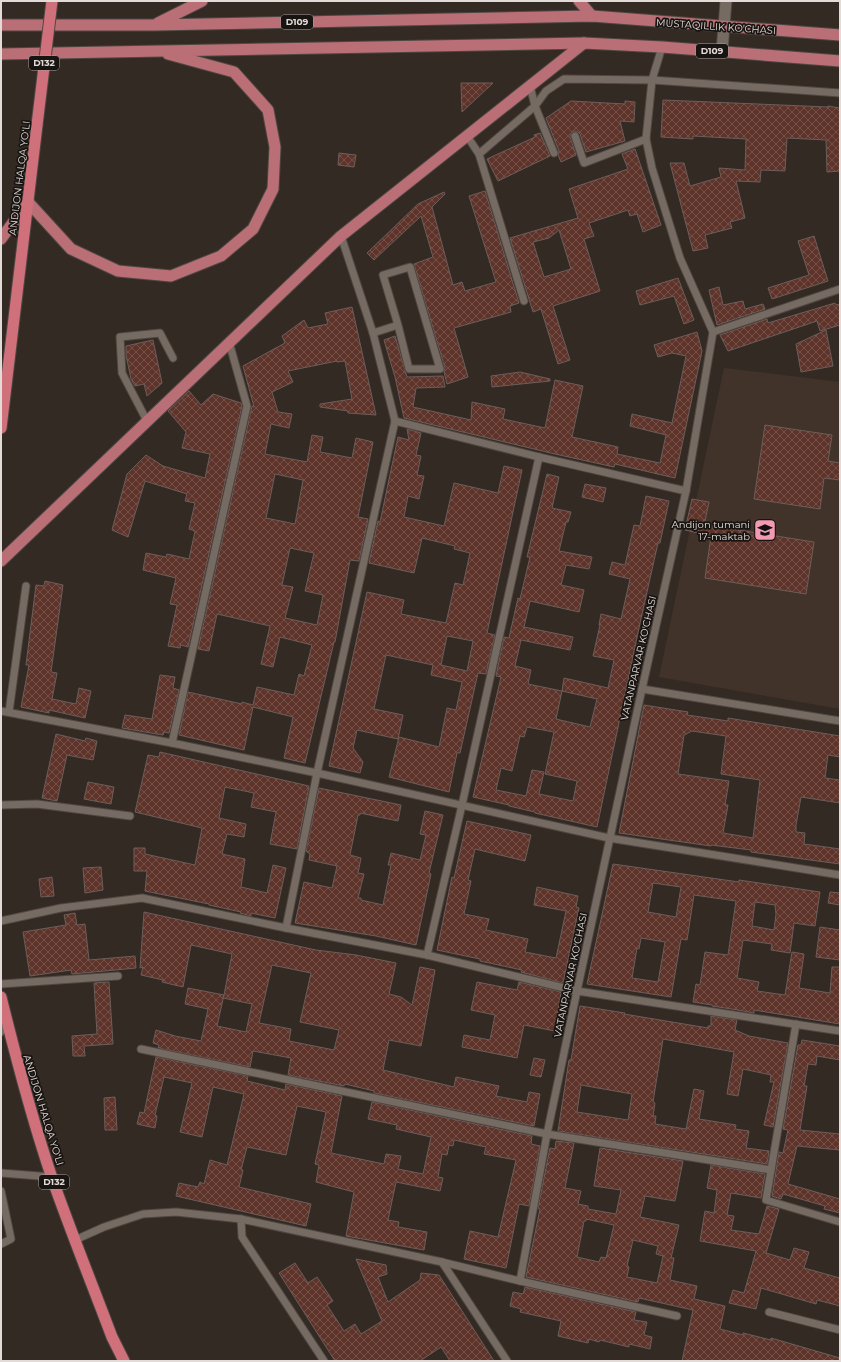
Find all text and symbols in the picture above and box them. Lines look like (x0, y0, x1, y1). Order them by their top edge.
road number: D109 (281, 15, 313, 29)
street label: MUSTAQILLIK KO'CHASI (656, 16, 776, 37)
road number: D109 (696, 44, 728, 58)
road number: D132 (29, 56, 59, 70)
street label: ANDIJON HALQA YO‘LI (6, 120, 33, 236)
school or university icon: Andijon tumani 17-maktab (752, 517, 778, 543)
place label: Andijon tumani 17-maktab (671, 518, 750, 543)
street label: VATANPARVAR KO'CHASI (618, 595, 659, 722)
street label: VATANPARVAR KO'CHASI (551, 912, 590, 1039)
street label: ANDIJON HALQA YO‘LI (20, 1053, 67, 1167)
road number: D132 (39, 1175, 69, 1189)

